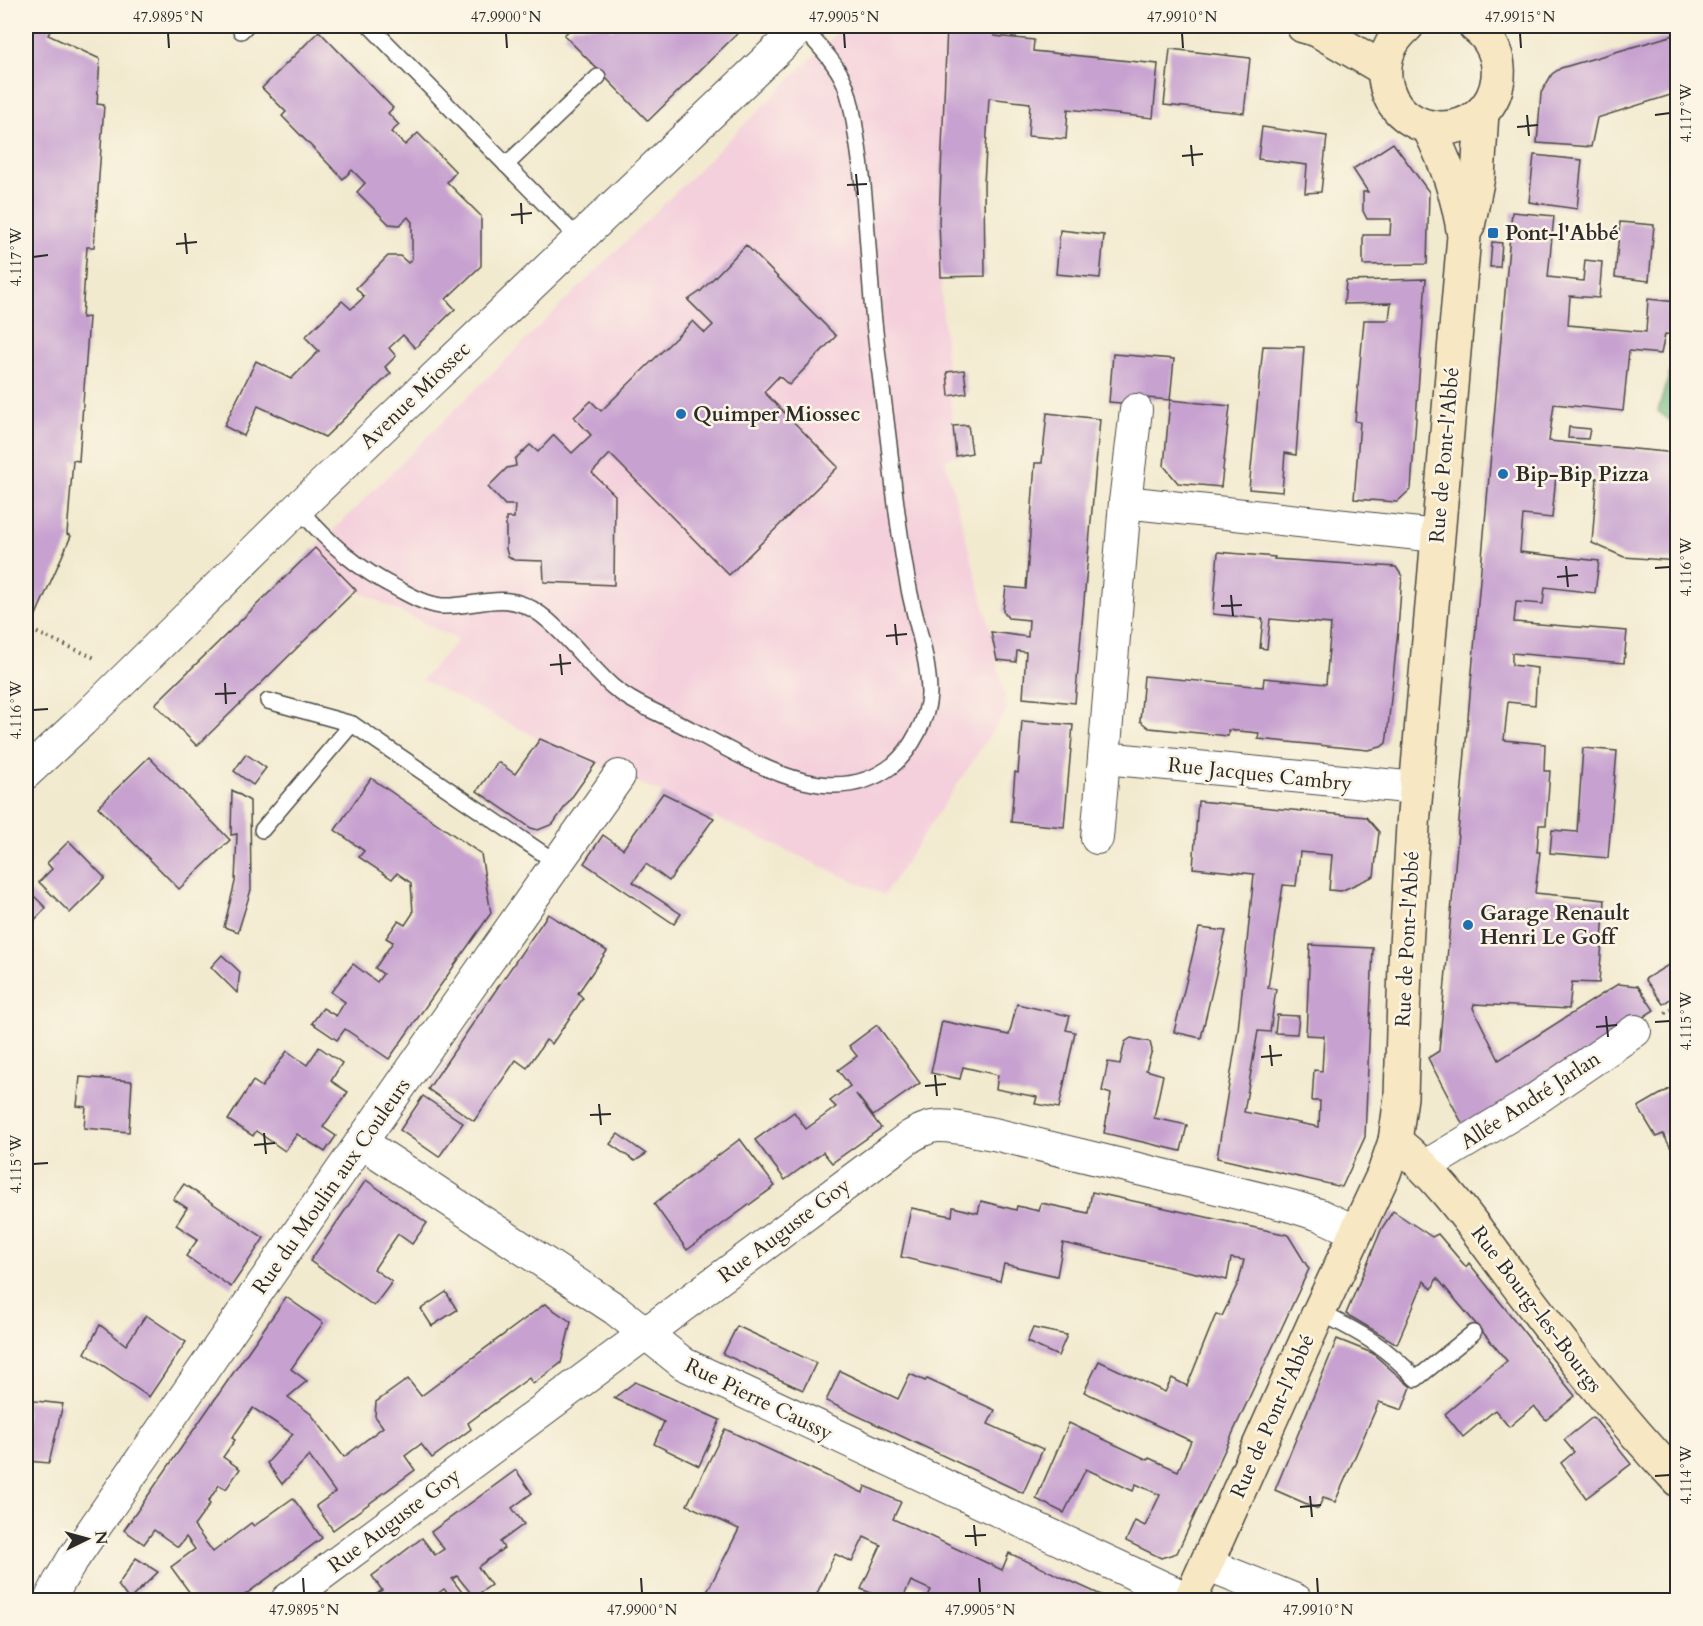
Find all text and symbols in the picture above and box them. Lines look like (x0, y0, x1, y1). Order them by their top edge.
text: 47.9895°N (133, 7, 203, 27)
text: 47.9900°N (471, 7, 541, 27)
text: 47.9905°N (809, 7, 879, 27)
text: 47.9910°N (1147, 7, 1217, 27)
text: 47.9915°N (1485, 7, 1555, 27)
text: 4.117°W (1676, 83, 1696, 142)
place label: Pont-l'Abbé (1505, 219, 1619, 248)
marker: Pont-l'Abbé (1486, 226, 1500, 240)
text: 4.117°W (6, 227, 26, 286)
street label: Avenue Miossec (354, 335, 477, 456)
street label: Rue de Pont-l'Abbé (1422, 366, 1467, 544)
place label: Quimper Miossec (693, 400, 860, 429)
marker: Quimper Miossec (674, 407, 688, 421)
place label: Bip-Bip Pizza (1515, 460, 1650, 489)
marker: Bip-Bip Pizza (1496, 467, 1510, 481)
text: 4.116°W (1676, 537, 1696, 596)
text: 4.116°W (6, 680, 26, 739)
street label: Rue Jacques Cambry (1166, 750, 1353, 799)
street label: Rue de Pont-l'Abbé (1388, 850, 1427, 1028)
place label: Garage Renault Henri Le Goff (1480, 899, 1630, 952)
marker: Garage Renault Henri Le Goff (1461, 918, 1475, 932)
text: 4.115°W (1676, 991, 1696, 1050)
street label: Allée André Jarlan (1455, 1044, 1606, 1157)
street label: Rue du Moulin aux Couleurs (246, 1072, 417, 1300)
text: 4.115°W (6, 1134, 26, 1193)
street label: Rue Auguste Goy (712, 1171, 856, 1290)
street label: Rue Bourg-les-Bourgs (1464, 1220, 1609, 1399)
street label: Rue de Pont-l'Abbé (1223, 1330, 1322, 1503)
street label: Rue Pierre Caussy (680, 1351, 838, 1448)
text: 4.114°W (1676, 1445, 1696, 1504)
street label: Rue Auguste Goy (322, 1461, 466, 1580)
north arrow (57, 1509, 117, 1569)
text: N (89, 1530, 113, 1546)
text: 47.9895°N (269, 1600, 339, 1620)
text: 47.9900°N (607, 1600, 677, 1620)
text: 47.9905°N (945, 1600, 1015, 1620)
text: 47.9910°N (1283, 1600, 1353, 1620)

